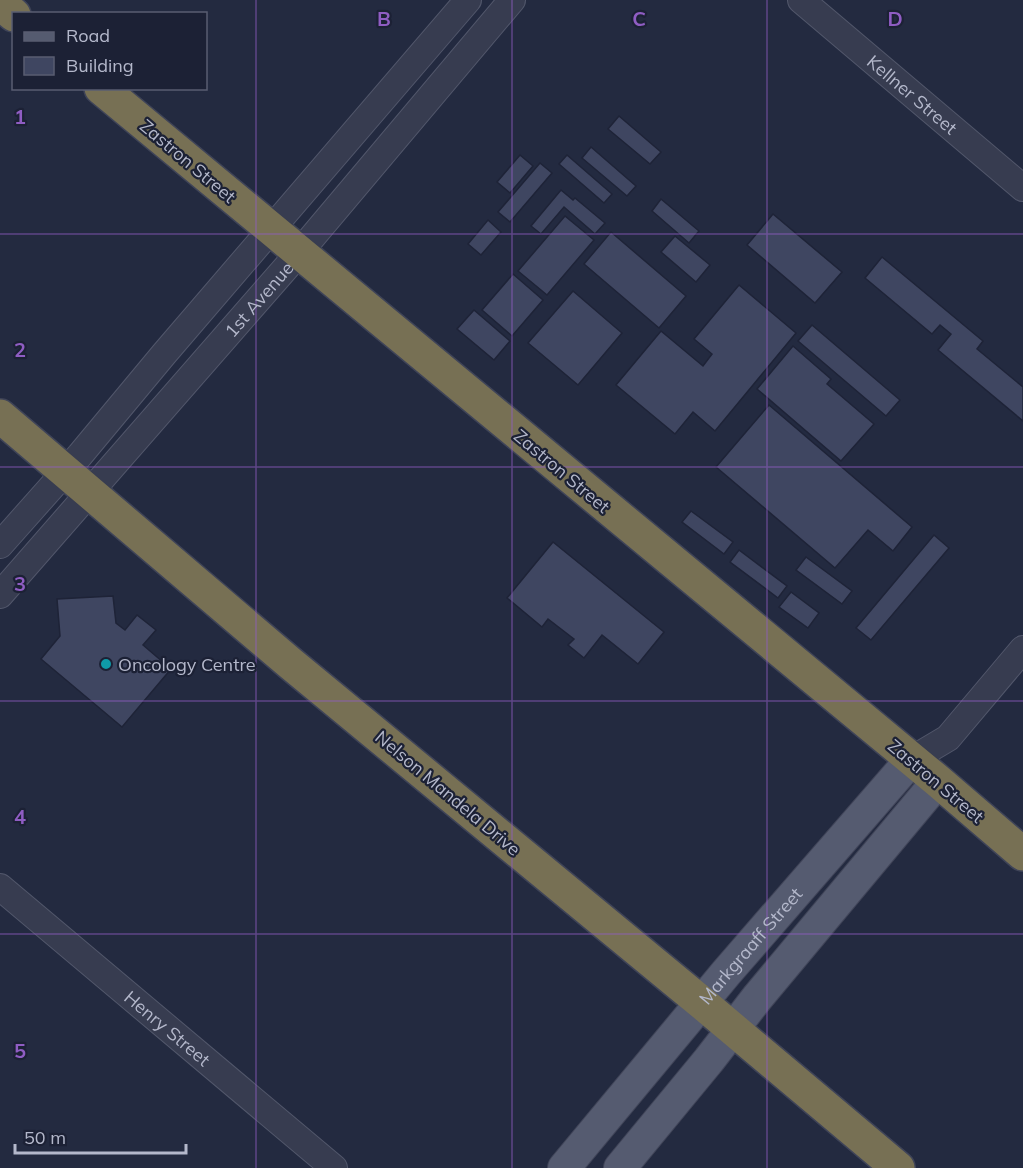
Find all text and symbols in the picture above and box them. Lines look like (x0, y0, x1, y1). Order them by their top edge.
text: B (377, 6, 391, 31)
text: C (632, 6, 646, 31)
text: D (887, 6, 903, 31)
legend (12, 12, 207, 90)
text: Road (66, 24, 110, 47)
street label: Kellner Street (863, 50, 962, 139)
text: Building (66, 54, 134, 77)
text: 1 (14, 104, 26, 129)
street label: Zastron Street (135, 114, 241, 208)
street label: 1st Avenue (219, 256, 298, 342)
text: 2 (14, 337, 26, 362)
street label: Zastron Street (509, 424, 615, 518)
text: 3 (14, 571, 26, 596)
place label: Oncology Centre (118, 653, 256, 676)
marker: Oncology Centre (99, 657, 113, 671)
street label: Nelson Mandela Drive (371, 725, 525, 861)
street label: Zastron Street (883, 734, 989, 828)
text: 4 (14, 804, 26, 829)
street label: Markgraaff Street (693, 882, 807, 1009)
street label: Henry Street (120, 985, 215, 1071)
text: 5 (14, 1038, 26, 1063)
scale bar (15, 1117, 186, 1155)
text: 50 m (24, 1126, 66, 1149)

